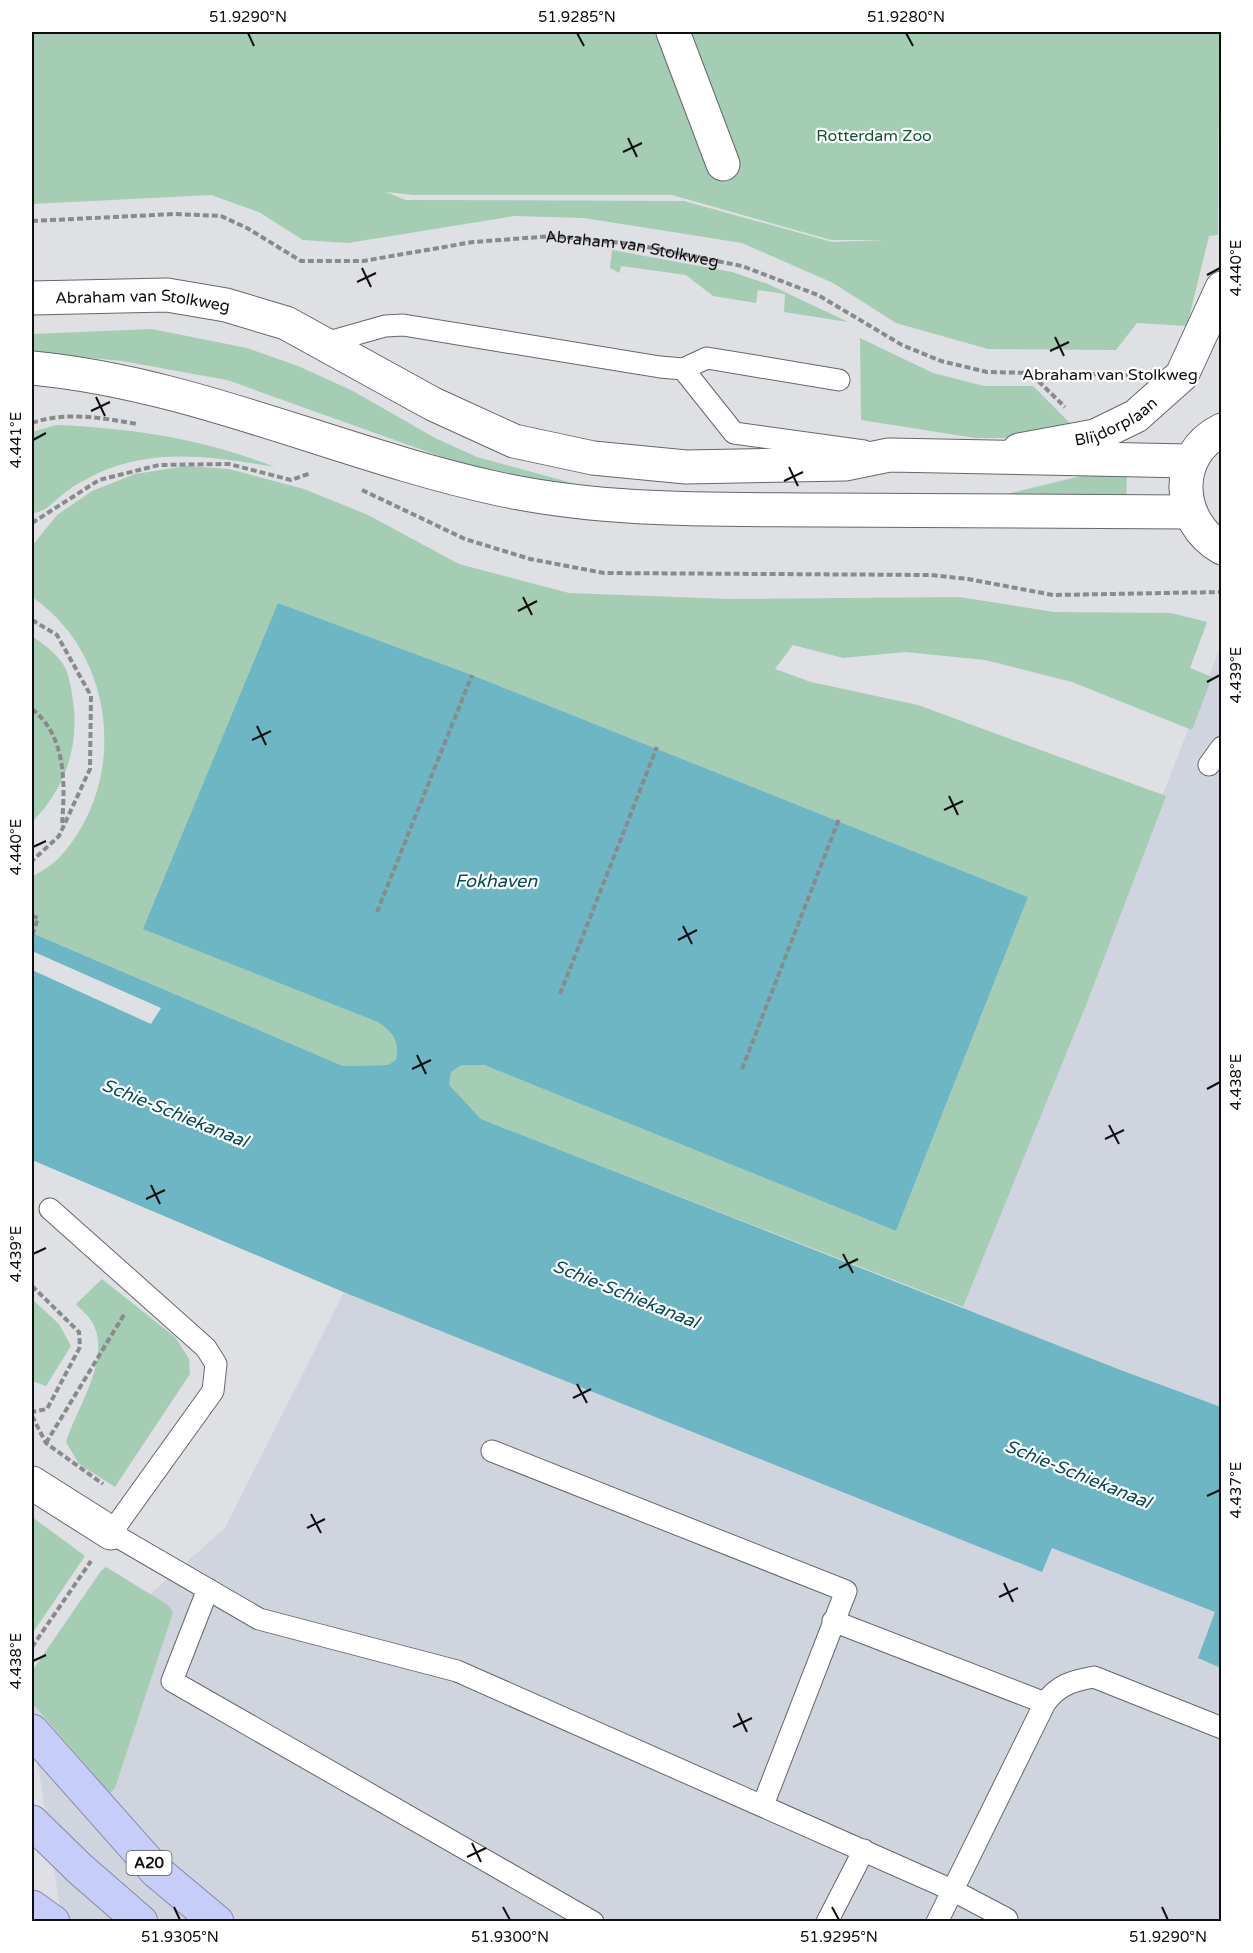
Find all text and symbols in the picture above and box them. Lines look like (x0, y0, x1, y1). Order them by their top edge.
text: 51.9290°N (209, 8, 287, 26)
text: 51.9285°N (538, 8, 616, 26)
text: 51.9280°N (867, 8, 945, 26)
park label: Rotterdam Zoo (816, 126, 932, 146)
street label: Abraham van Stolkweg (544, 227, 721, 272)
text: 4.440°E (1227, 240, 1245, 296)
street label: Abraham van Stolkweg (55, 286, 231, 317)
street label: Abraham van Stolkweg (1022, 365, 1198, 385)
street label: Blijdorplaan (1073, 393, 1162, 451)
text: 4.441°E (7, 412, 25, 468)
text: 4.439°E (1227, 647, 1245, 703)
text: 4.440°E (7, 819, 25, 875)
water label: Fokhaven (455, 870, 538, 892)
text: 4.438°E (1227, 1054, 1245, 1110)
water label: Schie-Schiekanaal (99, 1074, 253, 1153)
text: 4.439°E (7, 1226, 25, 1282)
water label: Schie-Schiekanaal (550, 1255, 704, 1334)
water label: Schie-Schiekanaal (1002, 1435, 1156, 1514)
text: 4.437°E (1227, 1462, 1245, 1518)
text: 4.438°E (7, 1633, 25, 1689)
road number: A20 (126, 1851, 172, 1875)
text: 51.9305°N (141, 1928, 219, 1946)
text: 51.9300°N (471, 1928, 549, 1946)
text: 51.9295°N (800, 1928, 878, 1946)
text: 51.9290°N (1129, 1928, 1207, 1946)

